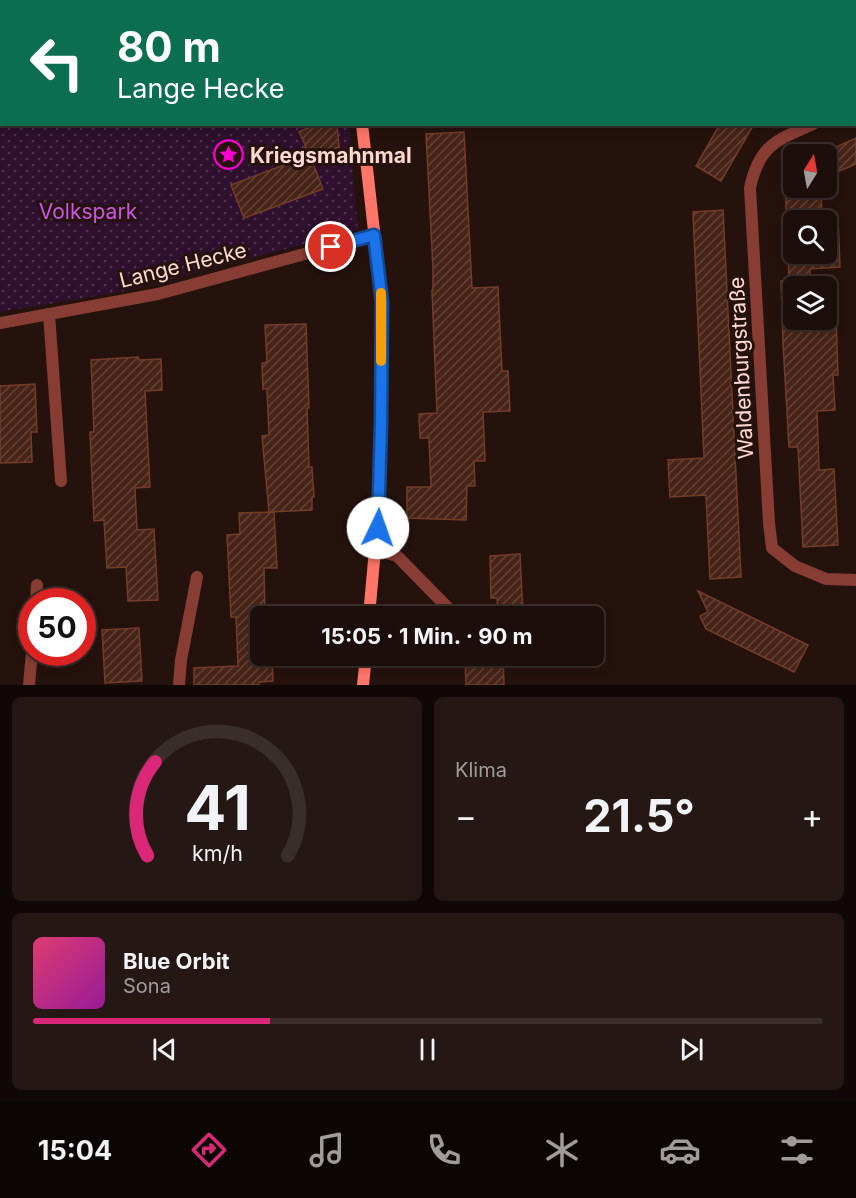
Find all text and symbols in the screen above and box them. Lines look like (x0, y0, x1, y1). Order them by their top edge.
text: 80 m (117, 21, 221, 72)
icon: left (18, 24, 96, 102)
text: Lange Hecke (117, 72, 284, 105)
place icon: Kriegsmahnmal (213, 139, 245, 171)
place label: Kriegsmahnmal (250, 143, 412, 168)
north arrow (783, 144, 837, 198)
map controls (783, 144, 837, 330)
park label: Volkspark (39, 199, 138, 224)
button: search (783, 210, 837, 264)
pin (305, 221, 356, 272)
icon: arrive (314, 230, 347, 263)
street label: Lange Hecke (117, 237, 249, 293)
street label: Waldenburgstraße (724, 276, 758, 460)
button: layers (783, 276, 837, 330)
position arrow (346, 496, 410, 560)
speed limit sign: 50 (18, 588, 96, 666)
text: 15:05 · 1 Min. · 90 m (321, 623, 533, 649)
text: Klima (455, 758, 507, 782)
text: 41 (184, 770, 250, 845)
text: 21.5° (583, 788, 695, 843)
text: − (455, 796, 477, 836)
text: + (801, 796, 823, 836)
text: km/h (192, 840, 242, 866)
text: Blue Orbit (123, 948, 230, 974)
text: Sona (123, 974, 171, 998)
icon: previous (148, 1033, 181, 1066)
icon: pause (411, 1033, 444, 1066)
icon: next (675, 1033, 708, 1066)
icon: directions (188, 1129, 230, 1171)
icon: music (306, 1129, 348, 1171)
icon: phone (423, 1129, 465, 1171)
icon: climate (541, 1129, 583, 1171)
icon: car (659, 1129, 701, 1171)
icon: filters (776, 1129, 818, 1171)
text: 15:04 (38, 1134, 112, 1167)

